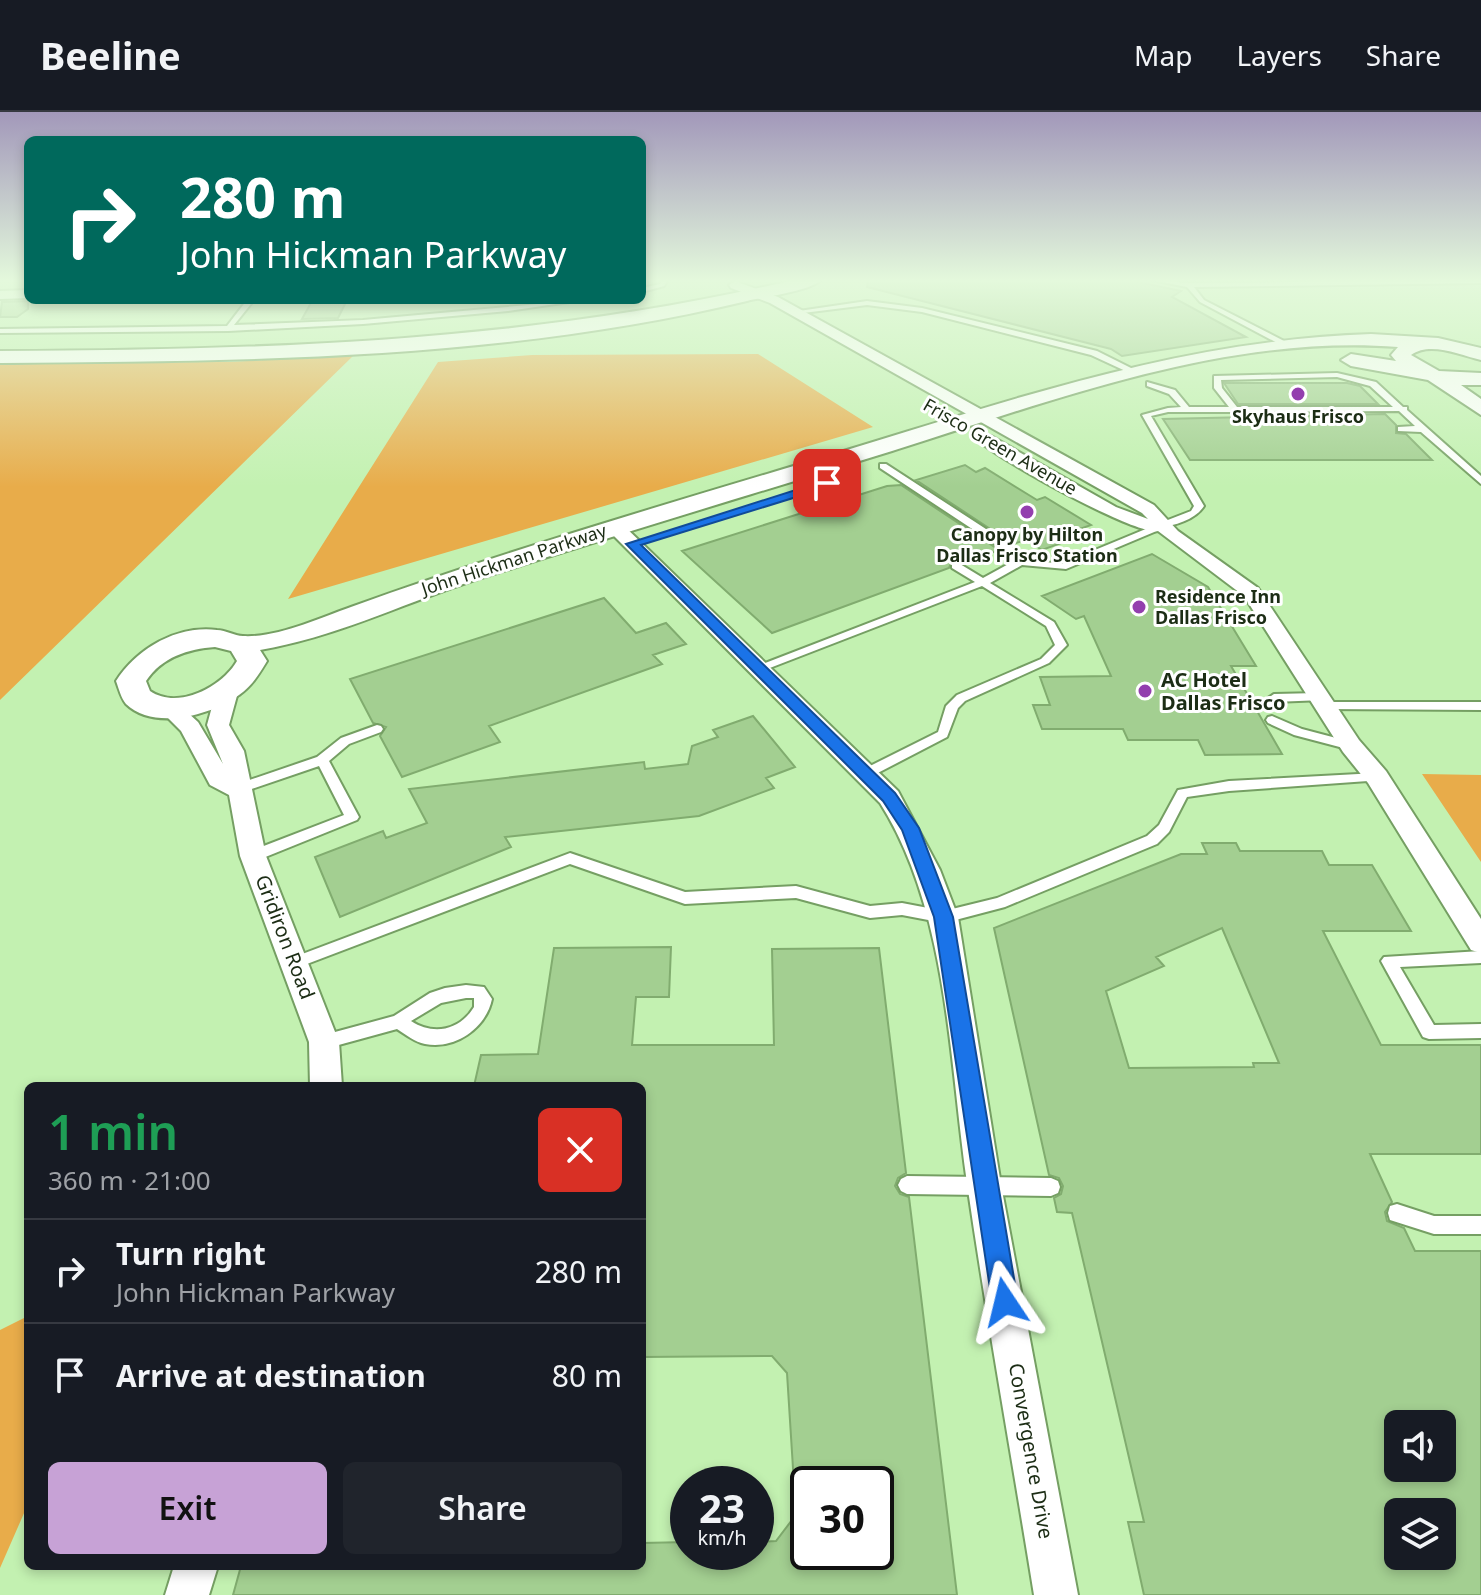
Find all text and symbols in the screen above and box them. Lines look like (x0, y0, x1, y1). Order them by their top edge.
text: Beeline (40, 29, 181, 81)
text: Map (1134, 36, 1192, 74)
text: Layers (1236, 36, 1322, 74)
text: Share (1366, 36, 1441, 74)
text: 280 m (180, 158, 345, 234)
icon: right (48, 168, 152, 272)
text: John Hickman Parkway (180, 230, 566, 279)
marker: Skyhaus Frisco (1289, 385, 1307, 403)
street label: Frisco Green Avenue (919, 392, 1082, 500)
place label: Skyhaus Frisco (1232, 404, 1364, 428)
pin (793, 449, 861, 517)
icon: arrive (805, 461, 849, 505)
marker: Canopy by Hilton Dallas Frisco Station (1018, 503, 1036, 521)
street label: John Hickman Parkway (416, 518, 610, 601)
place label: Canopy by Hilton Dallas Frisco Station (936, 522, 1118, 567)
place label: Residence Inn Dallas Frisco (1155, 584, 1281, 629)
marker: Residence Inn Dallas Frisco (1130, 598, 1148, 616)
place label: AC Hotel Dallas Frisco (1161, 666, 1286, 716)
marker: AC Hotel Dallas Frisco (1136, 682, 1154, 700)
street label: Gridiron Road (249, 871, 322, 1003)
text: 1 min (48, 1099, 178, 1164)
button: close (538, 1108, 622, 1192)
text: 360 m · 21:00 (48, 1162, 211, 1198)
text: Turn right (116, 1233, 266, 1274)
icon: right (48, 1249, 92, 1293)
text: 280 m (535, 1251, 622, 1292)
position arrow (963, 1260, 1047, 1344)
text: John Hickman Parkway (116, 1274, 395, 1310)
icon: arrive (48, 1353, 92, 1397)
text: Arrive at destination (116, 1355, 426, 1396)
text: 80 m (552, 1355, 622, 1396)
street label: Convergence Drive (1003, 1361, 1060, 1541)
map controls (1384, 1410, 1456, 1570)
button: sound (1384, 1410, 1456, 1482)
button: Exit (48, 1462, 327, 1554)
button: Share (343, 1462, 622, 1554)
speed limit sign: 30 (790, 1466, 894, 1570)
text: 23 (699, 1480, 745, 1535)
button: layers (1384, 1498, 1456, 1570)
text: km/h (697, 1524, 747, 1551)

